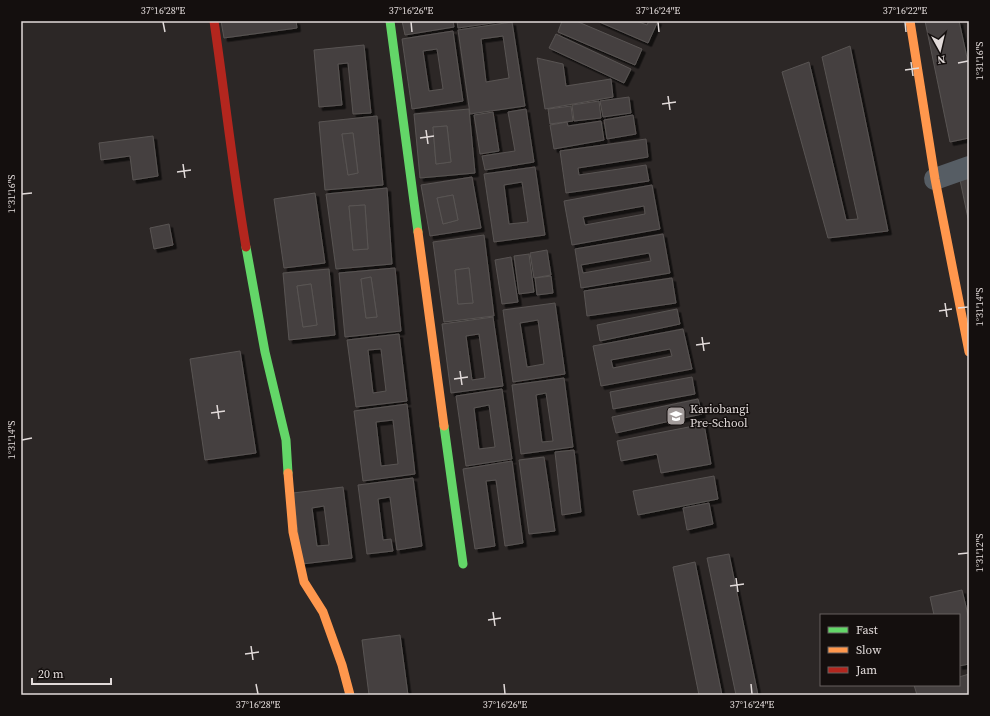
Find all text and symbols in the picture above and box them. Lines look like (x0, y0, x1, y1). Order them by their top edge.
text: 37°16'28"E (141, 4, 185, 17)
text: 37°16'26"E (389, 4, 433, 17)
text: 37°16'24"E (636, 4, 680, 17)
text: 37°16'22"E (883, 4, 927, 17)
north arrow (920, 30, 960, 70)
text: 1°31'16"S (973, 42, 986, 80)
text: N (936, 51, 946, 67)
text: 1°31'16"S (5, 175, 18, 213)
text: 1°31'14"S (973, 288, 986, 326)
place label: Kariobangi Pre-School (690, 401, 750, 431)
school or university icon: Kariobangi Pre-School (665, 405, 687, 427)
text: 1°31'14"S (5, 421, 18, 459)
text: 1°31'12"S (973, 534, 986, 572)
legend (820, 614, 960, 686)
text: Fast (856, 622, 878, 638)
text: Slow (856, 642, 882, 658)
scale bar (32, 660, 111, 686)
text: Jam (855, 662, 877, 678)
text: 20 m (38, 666, 64, 682)
text: 37°16'28"E (236, 698, 280, 711)
text: 37°16'26"E (483, 698, 527, 711)
text: 37°16'24"E (730, 698, 774, 711)

